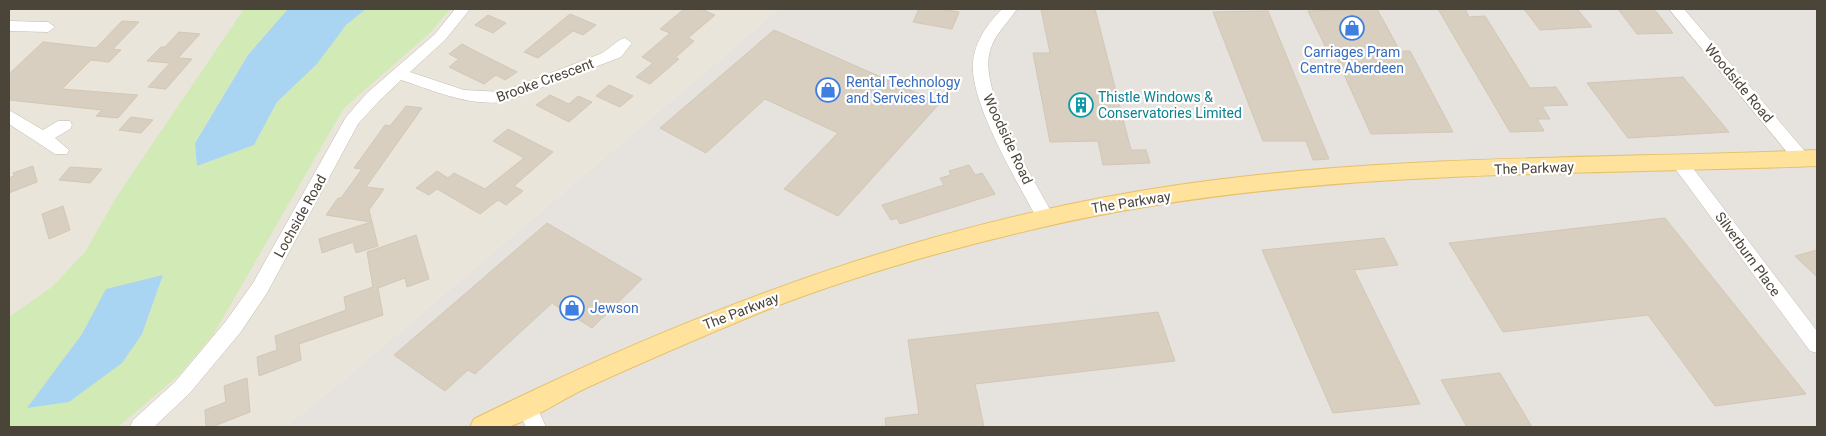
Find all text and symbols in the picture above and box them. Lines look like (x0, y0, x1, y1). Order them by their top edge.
shop icon: Carriages Pram Centre Aberdeen (1339, 15, 1365, 41)
street label: Woodside Road (1701, 40, 1777, 126)
place label: Carriages Pram Centre Aberdeen (1300, 44, 1404, 76)
street label: Brooke Crescent (494, 55, 596, 105)
place label: Rental Technology and Services Ltd (846, 74, 961, 106)
shop icon: Rental Technology and Services Ltd (815, 77, 841, 103)
place label: Thistle Windows & Conservatories Limited (1098, 89, 1242, 121)
street label: Woodside Road (980, 91, 1036, 187)
building icon: Thistle Windows & Conservatories Limited (1068, 92, 1094, 118)
street label: The Parkway (1494, 159, 1575, 177)
street label: Lochside Road (271, 172, 329, 260)
street label: The Parkway (1090, 188, 1172, 216)
street label: Silverburn Place (1712, 209, 1784, 299)
street label: The Parkway (701, 289, 781, 333)
shop icon: Jewson (559, 295, 585, 321)
place label: Jewson (590, 300, 639, 316)

